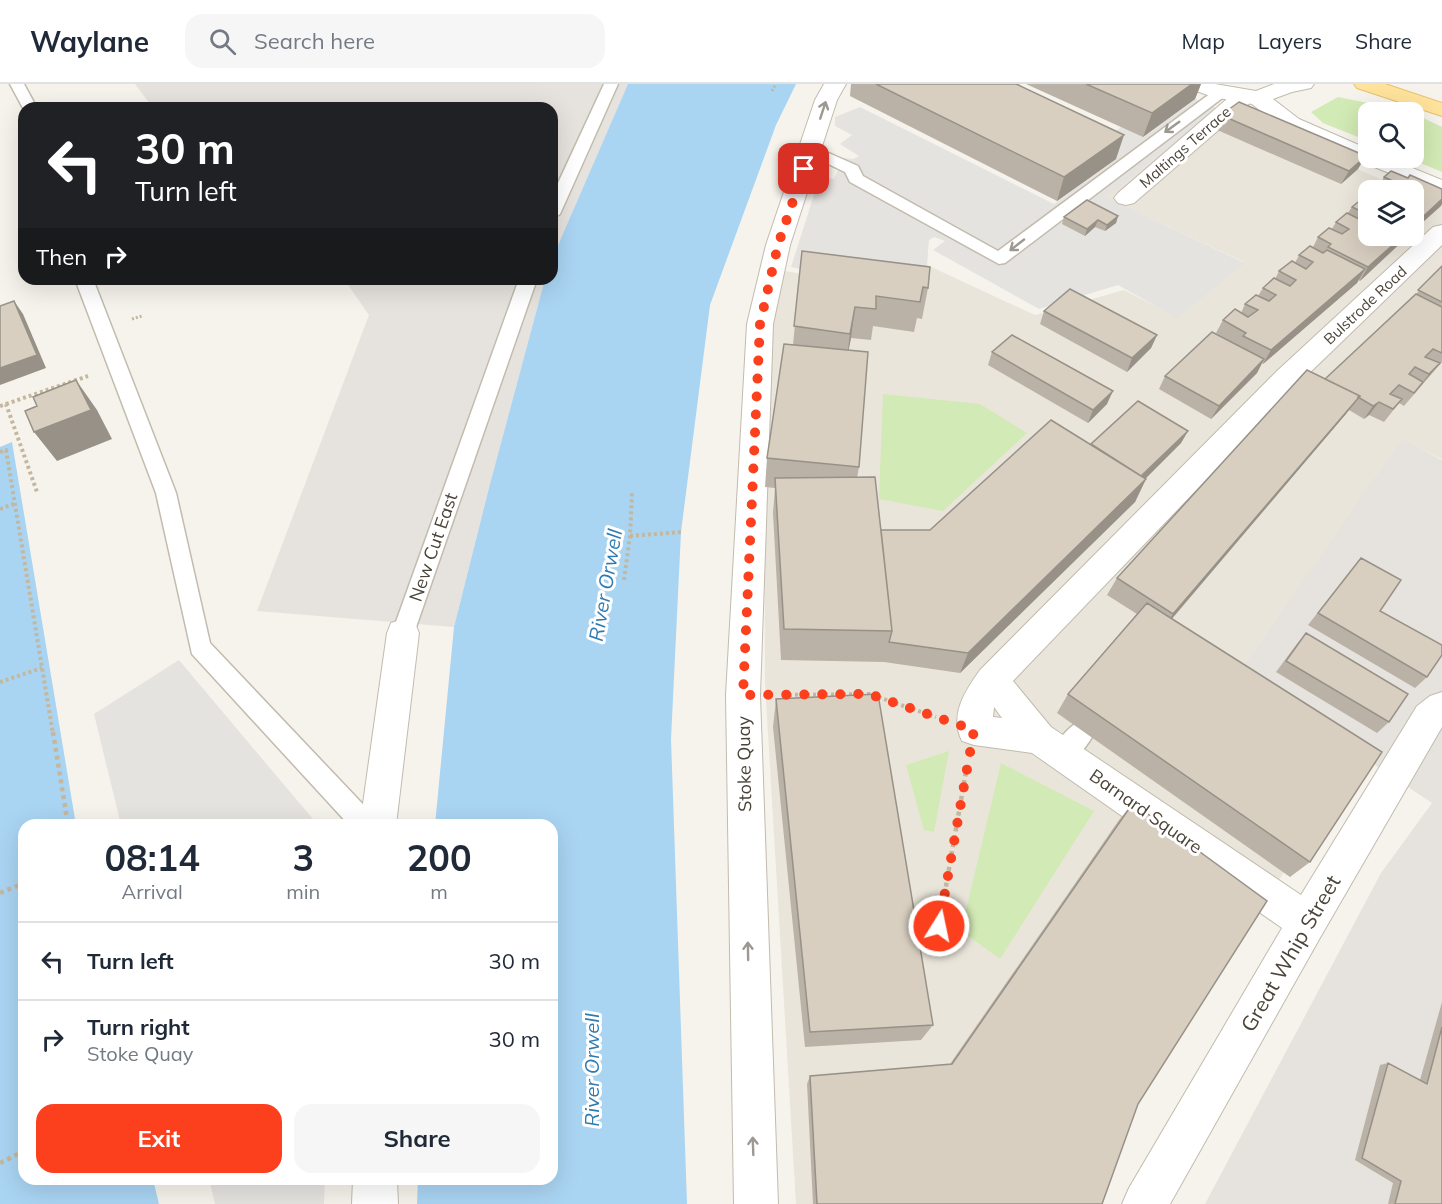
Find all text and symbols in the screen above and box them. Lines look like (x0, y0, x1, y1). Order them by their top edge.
search box (185, 14, 605, 68)
text: Waylane (30, 24, 149, 59)
icon: search (206, 25, 239, 58)
text: Search here (254, 27, 375, 55)
text: Map (1182, 28, 1225, 54)
text: Layers (1258, 28, 1322, 54)
text: Share (1355, 28, 1412, 54)
one-way arrow (818, 101, 829, 120)
street label: Maltings Terrace (1135, 102, 1235, 192)
map controls (1358, 102, 1424, 246)
button: search (1358, 102, 1424, 168)
one-way arrow (1165, 121, 1181, 133)
text: 30 m (135, 122, 235, 175)
icon: left (36, 126, 114, 204)
pin (778, 143, 829, 194)
icon: arrive (787, 152, 820, 185)
text: Turn left (135, 174, 237, 208)
button: layers (1358, 180, 1424, 246)
one-way arrow (1009, 238, 1025, 251)
icon: right (99, 240, 132, 273)
text: Then (36, 243, 87, 271)
street label: Bulstrode Road (1319, 262, 1411, 348)
street label: New Cut East (404, 490, 462, 604)
water label: River Orwell (583, 527, 627, 643)
street label: Stoke Quay (732, 715, 756, 812)
street label: Barnard Square (1085, 764, 1207, 858)
text: 08:14 (104, 835, 200, 880)
text: 3 (292, 835, 314, 880)
text: 200 (407, 835, 472, 880)
street label: Great Whip Street (1235, 870, 1345, 1036)
text: Arrival (122, 879, 183, 904)
text: min (286, 879, 320, 904)
text: m (430, 879, 448, 904)
position arrow (907, 894, 971, 958)
one-way arrow (743, 941, 754, 961)
icon: left (36, 945, 69, 978)
text: Turn left (87, 947, 174, 975)
text: 30 m (489, 947, 540, 975)
text: Turn right (87, 1013, 190, 1041)
water label: River Orwell (579, 1013, 604, 1127)
icon: right (36, 1023, 69, 1056)
text: 30 m (489, 1025, 540, 1053)
text: Stoke Quay (87, 1041, 193, 1066)
button: Exit (36, 1104, 282, 1173)
button: Share (294, 1104, 540, 1173)
one-way arrow (748, 1136, 759, 1156)

